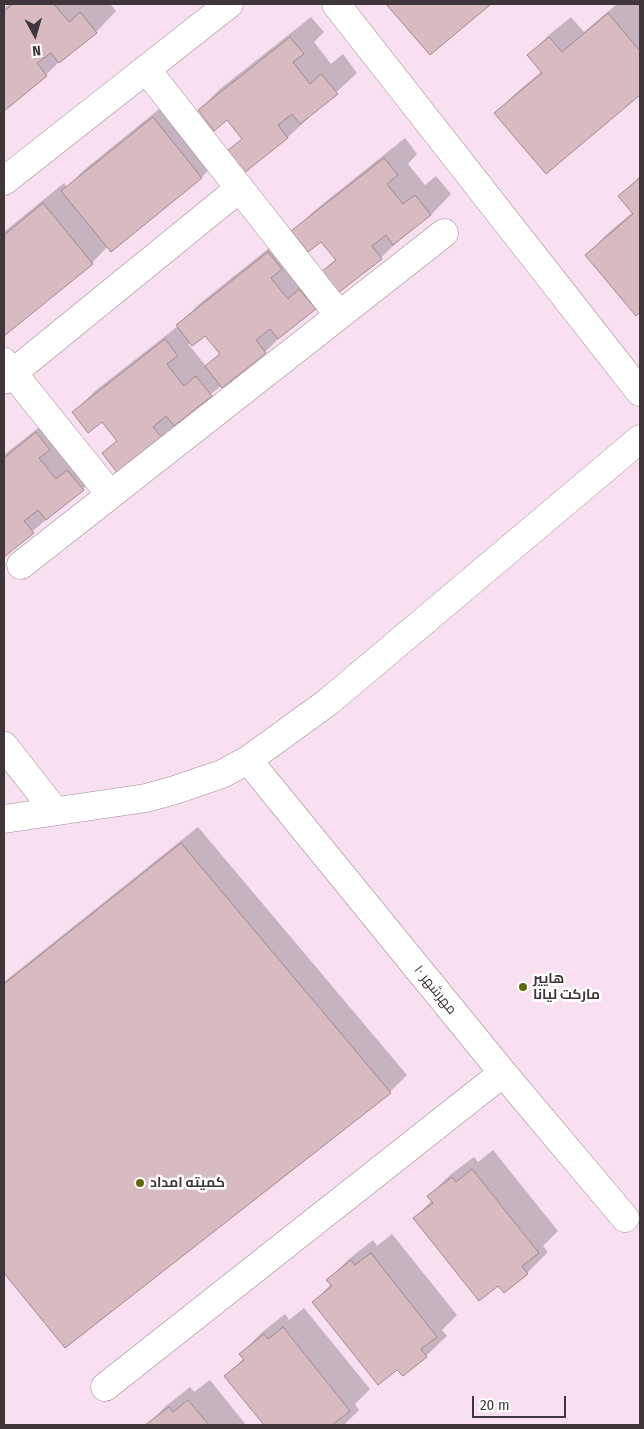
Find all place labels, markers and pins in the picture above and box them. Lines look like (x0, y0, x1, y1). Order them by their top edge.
place label: هایپر مارکت لیانا (533, 971, 600, 1004)
marker: هایپر مارکت لیانا (517, 981, 529, 993)
place label: کمیته امداد (150, 1175, 225, 1191)
marker: کمیته امداد (134, 1177, 146, 1189)

